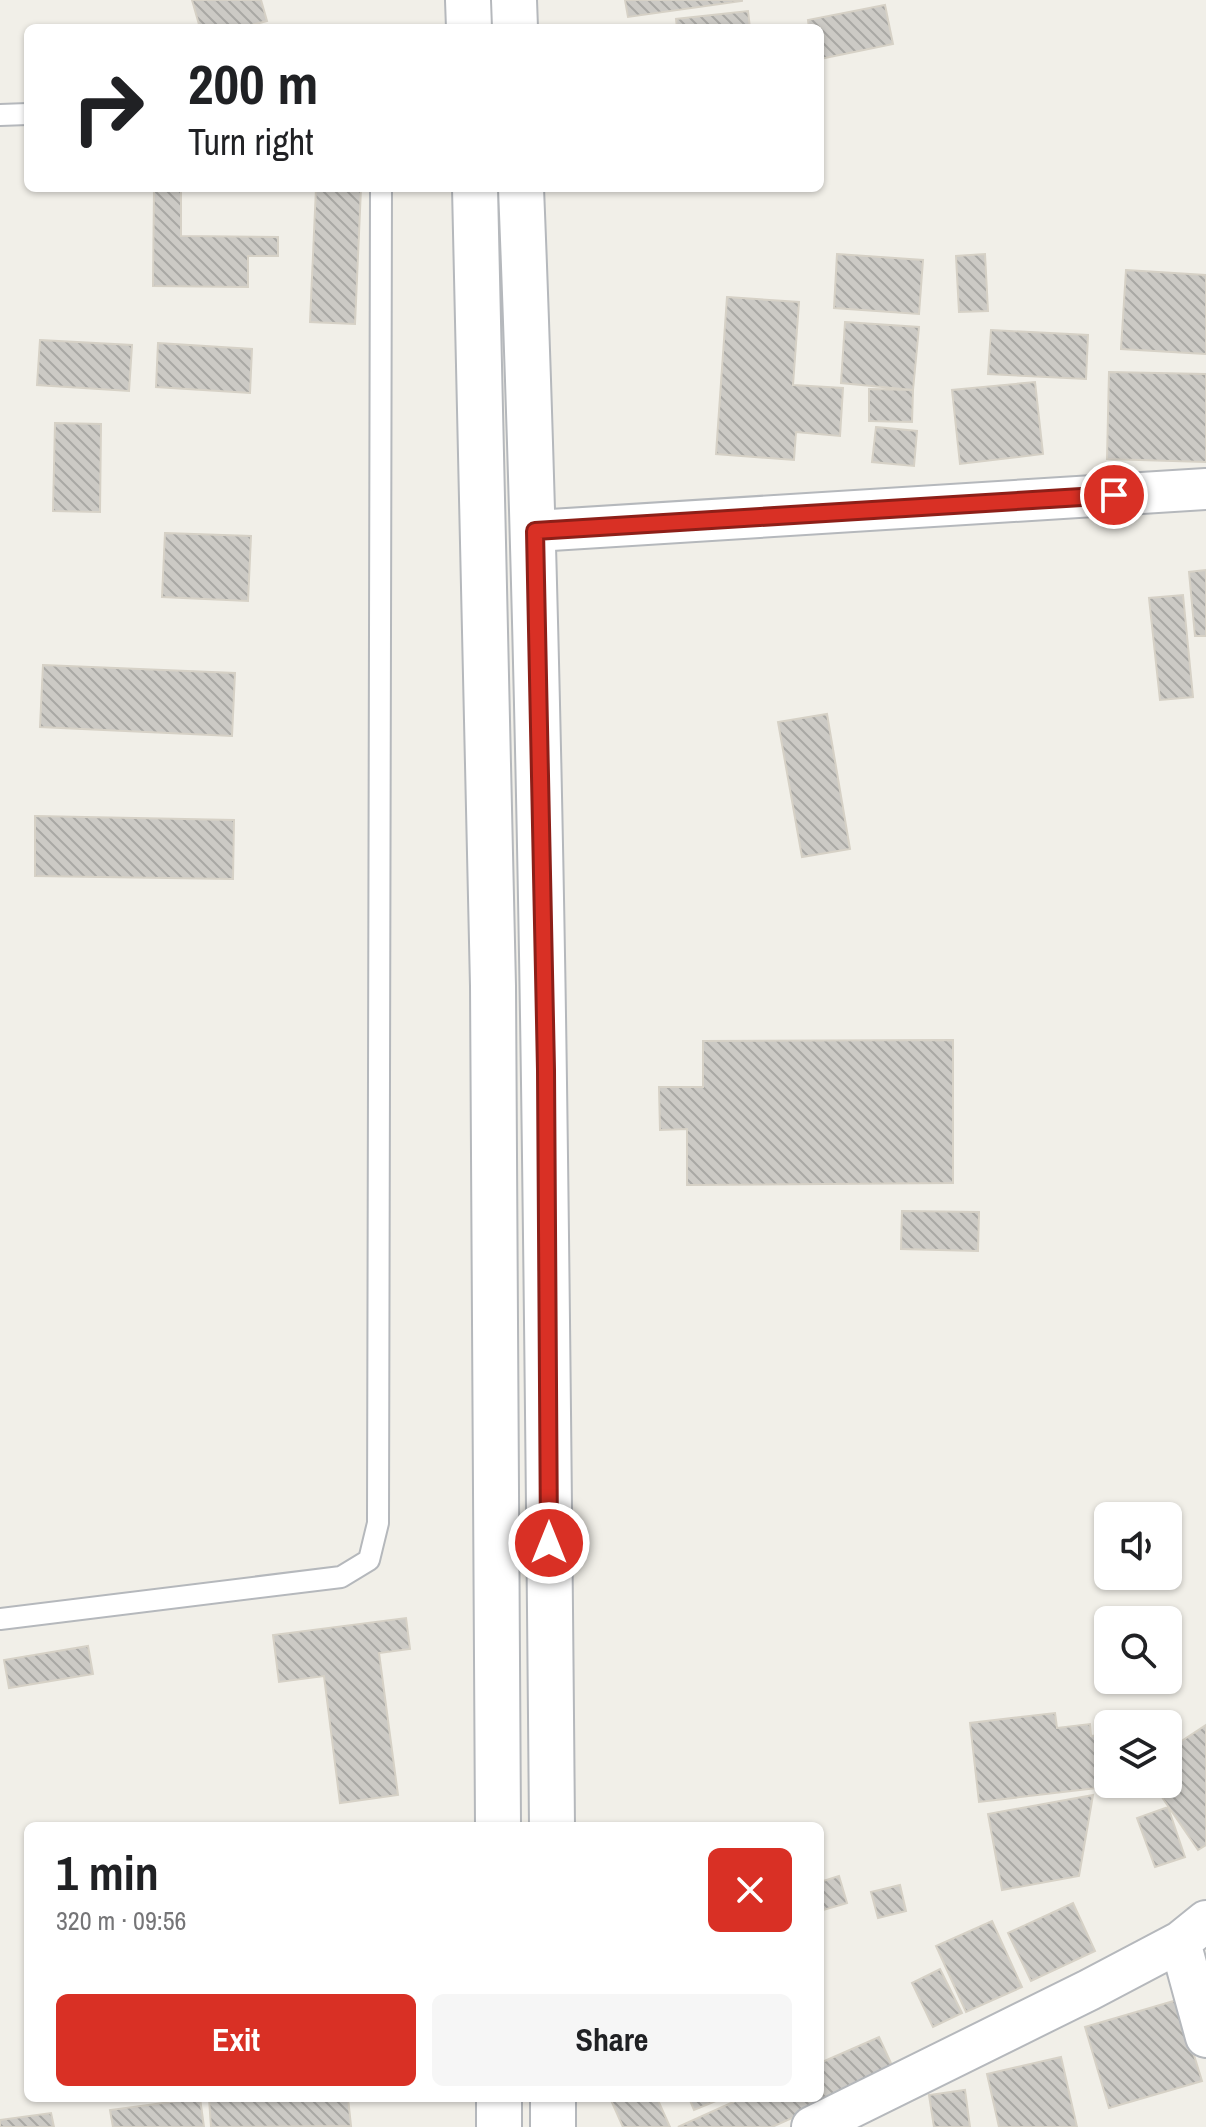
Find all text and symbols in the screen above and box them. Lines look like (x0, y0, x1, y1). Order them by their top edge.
text: 200 m (188, 46, 318, 121)
icon: right (56, 56, 160, 160)
text: Turn right (188, 118, 313, 166)
pin (1080, 461, 1148, 529)
icon: arrive (1092, 473, 1136, 517)
position arrow (507, 1501, 591, 1585)
map controls (1094, 1502, 1182, 1798)
button: sound (1094, 1502, 1182, 1590)
button: search (1094, 1606, 1182, 1694)
button: layers (1094, 1710, 1182, 1798)
text: 1 min (56, 1840, 159, 1905)
button: close (708, 1848, 792, 1932)
text: 320 m · 09:56 (56, 1903, 186, 1938)
button: Exit (56, 1994, 416, 2086)
button: Share (432, 1994, 792, 2086)

